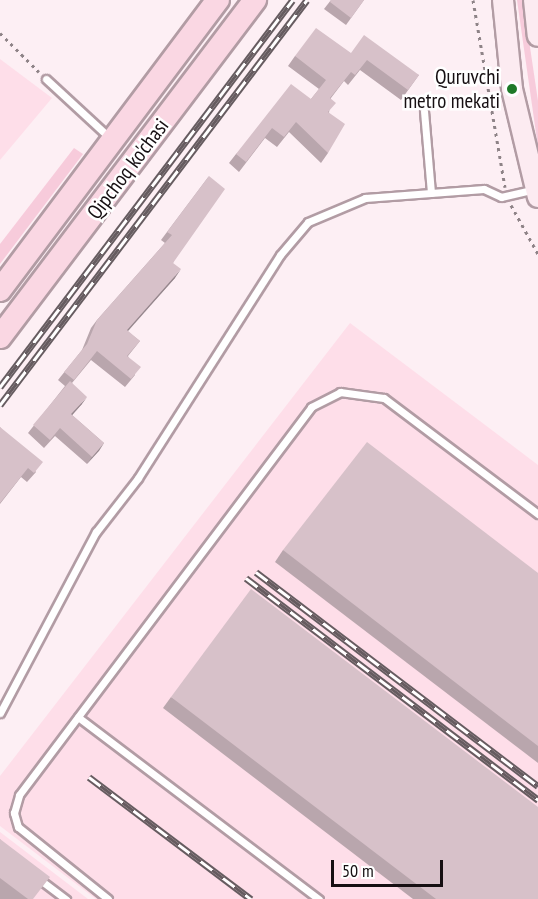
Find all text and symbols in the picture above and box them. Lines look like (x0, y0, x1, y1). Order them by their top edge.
place label: Quruvchi metro mekati (403, 64, 500, 114)
marker: Quruvchi metro mekati (505, 82, 519, 96)
street label: Qipchoq ko'chasi (82, 114, 174, 224)
scale bar (334, 848, 446, 886)
text: 50 m (342, 859, 374, 882)

